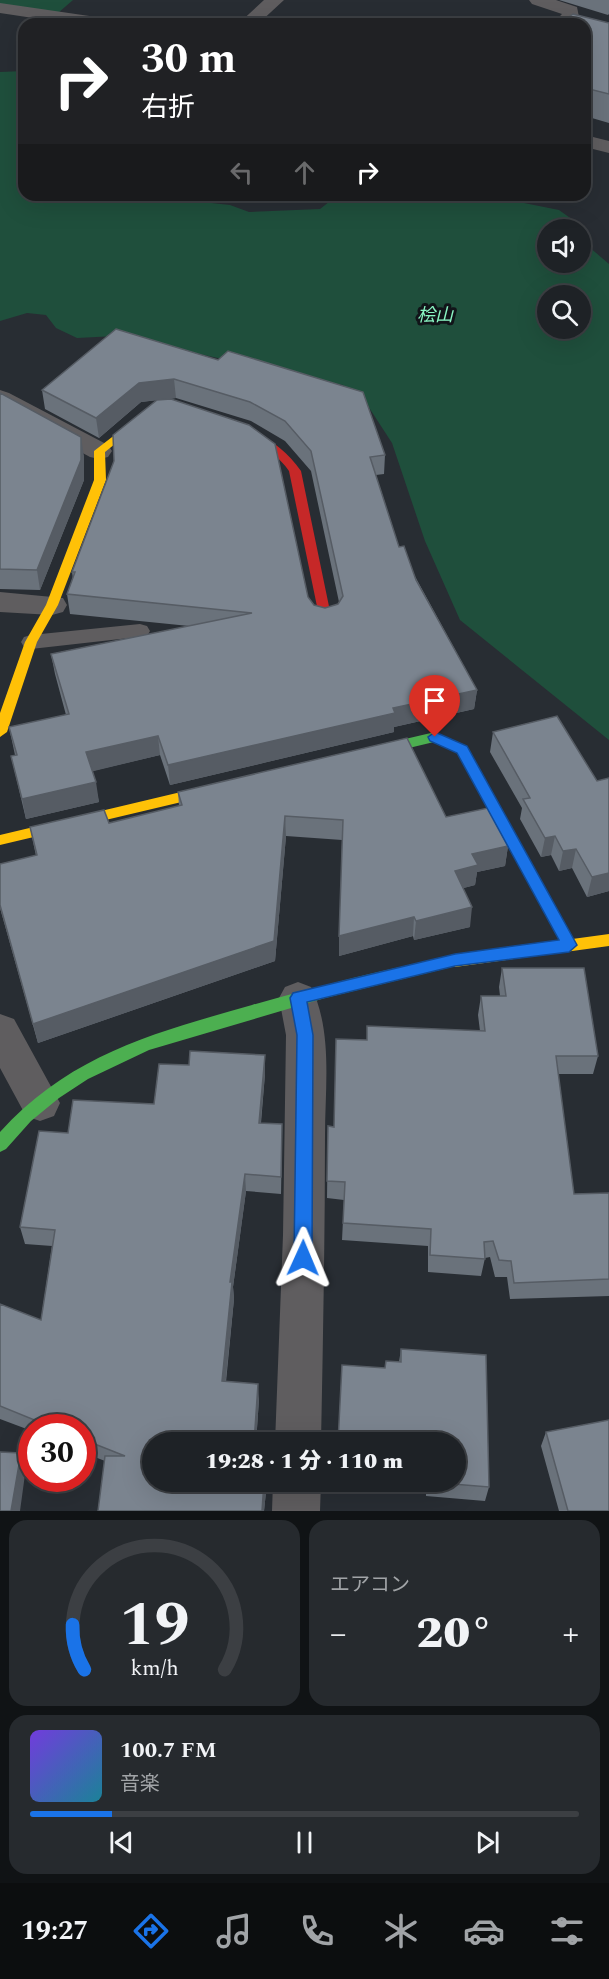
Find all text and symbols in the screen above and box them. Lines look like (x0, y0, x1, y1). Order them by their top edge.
text: 30 m (141, 28, 236, 91)
icon: right (42, 42, 120, 120)
text: 右折 (141, 87, 195, 129)
icon: left (225, 156, 258, 189)
icon: ahead (288, 156, 321, 189)
icon: right (351, 156, 384, 189)
map controls (537, 219, 591, 339)
button: sound (537, 219, 591, 273)
button: search (537, 285, 591, 339)
park label: 桧山 (417, 302, 454, 329)
pin (409, 675, 460, 737)
icon: arrive (418, 684, 451, 717)
position arrow (271, 1226, 335, 1290)
speed limit sign: 30 (18, 1414, 96, 1492)
text: 19:28 · 1 分 · 110 m (205, 1445, 403, 1478)
text: エアコン (330, 1570, 410, 1600)
text: 19 (119, 1578, 190, 1673)
text: 20° (416, 1599, 493, 1668)
text: − (330, 1609, 347, 1659)
text: + (562, 1609, 579, 1659)
text: km/h (130, 1652, 179, 1685)
text: 100.7 FM (120, 1734, 217, 1767)
text: 音楽 (120, 1769, 160, 1799)
icon: previous (105, 1826, 138, 1859)
icon: pause (288, 1826, 321, 1859)
icon: next (471, 1826, 504, 1859)
text: 19:27 (21, 1910, 88, 1952)
icon: directions (130, 1910, 172, 1952)
icon: music (213, 1910, 255, 1952)
icon: phone (296, 1910, 338, 1952)
icon: climate (380, 1910, 422, 1952)
icon: car (463, 1910, 505, 1952)
icon: filters (546, 1910, 588, 1952)

